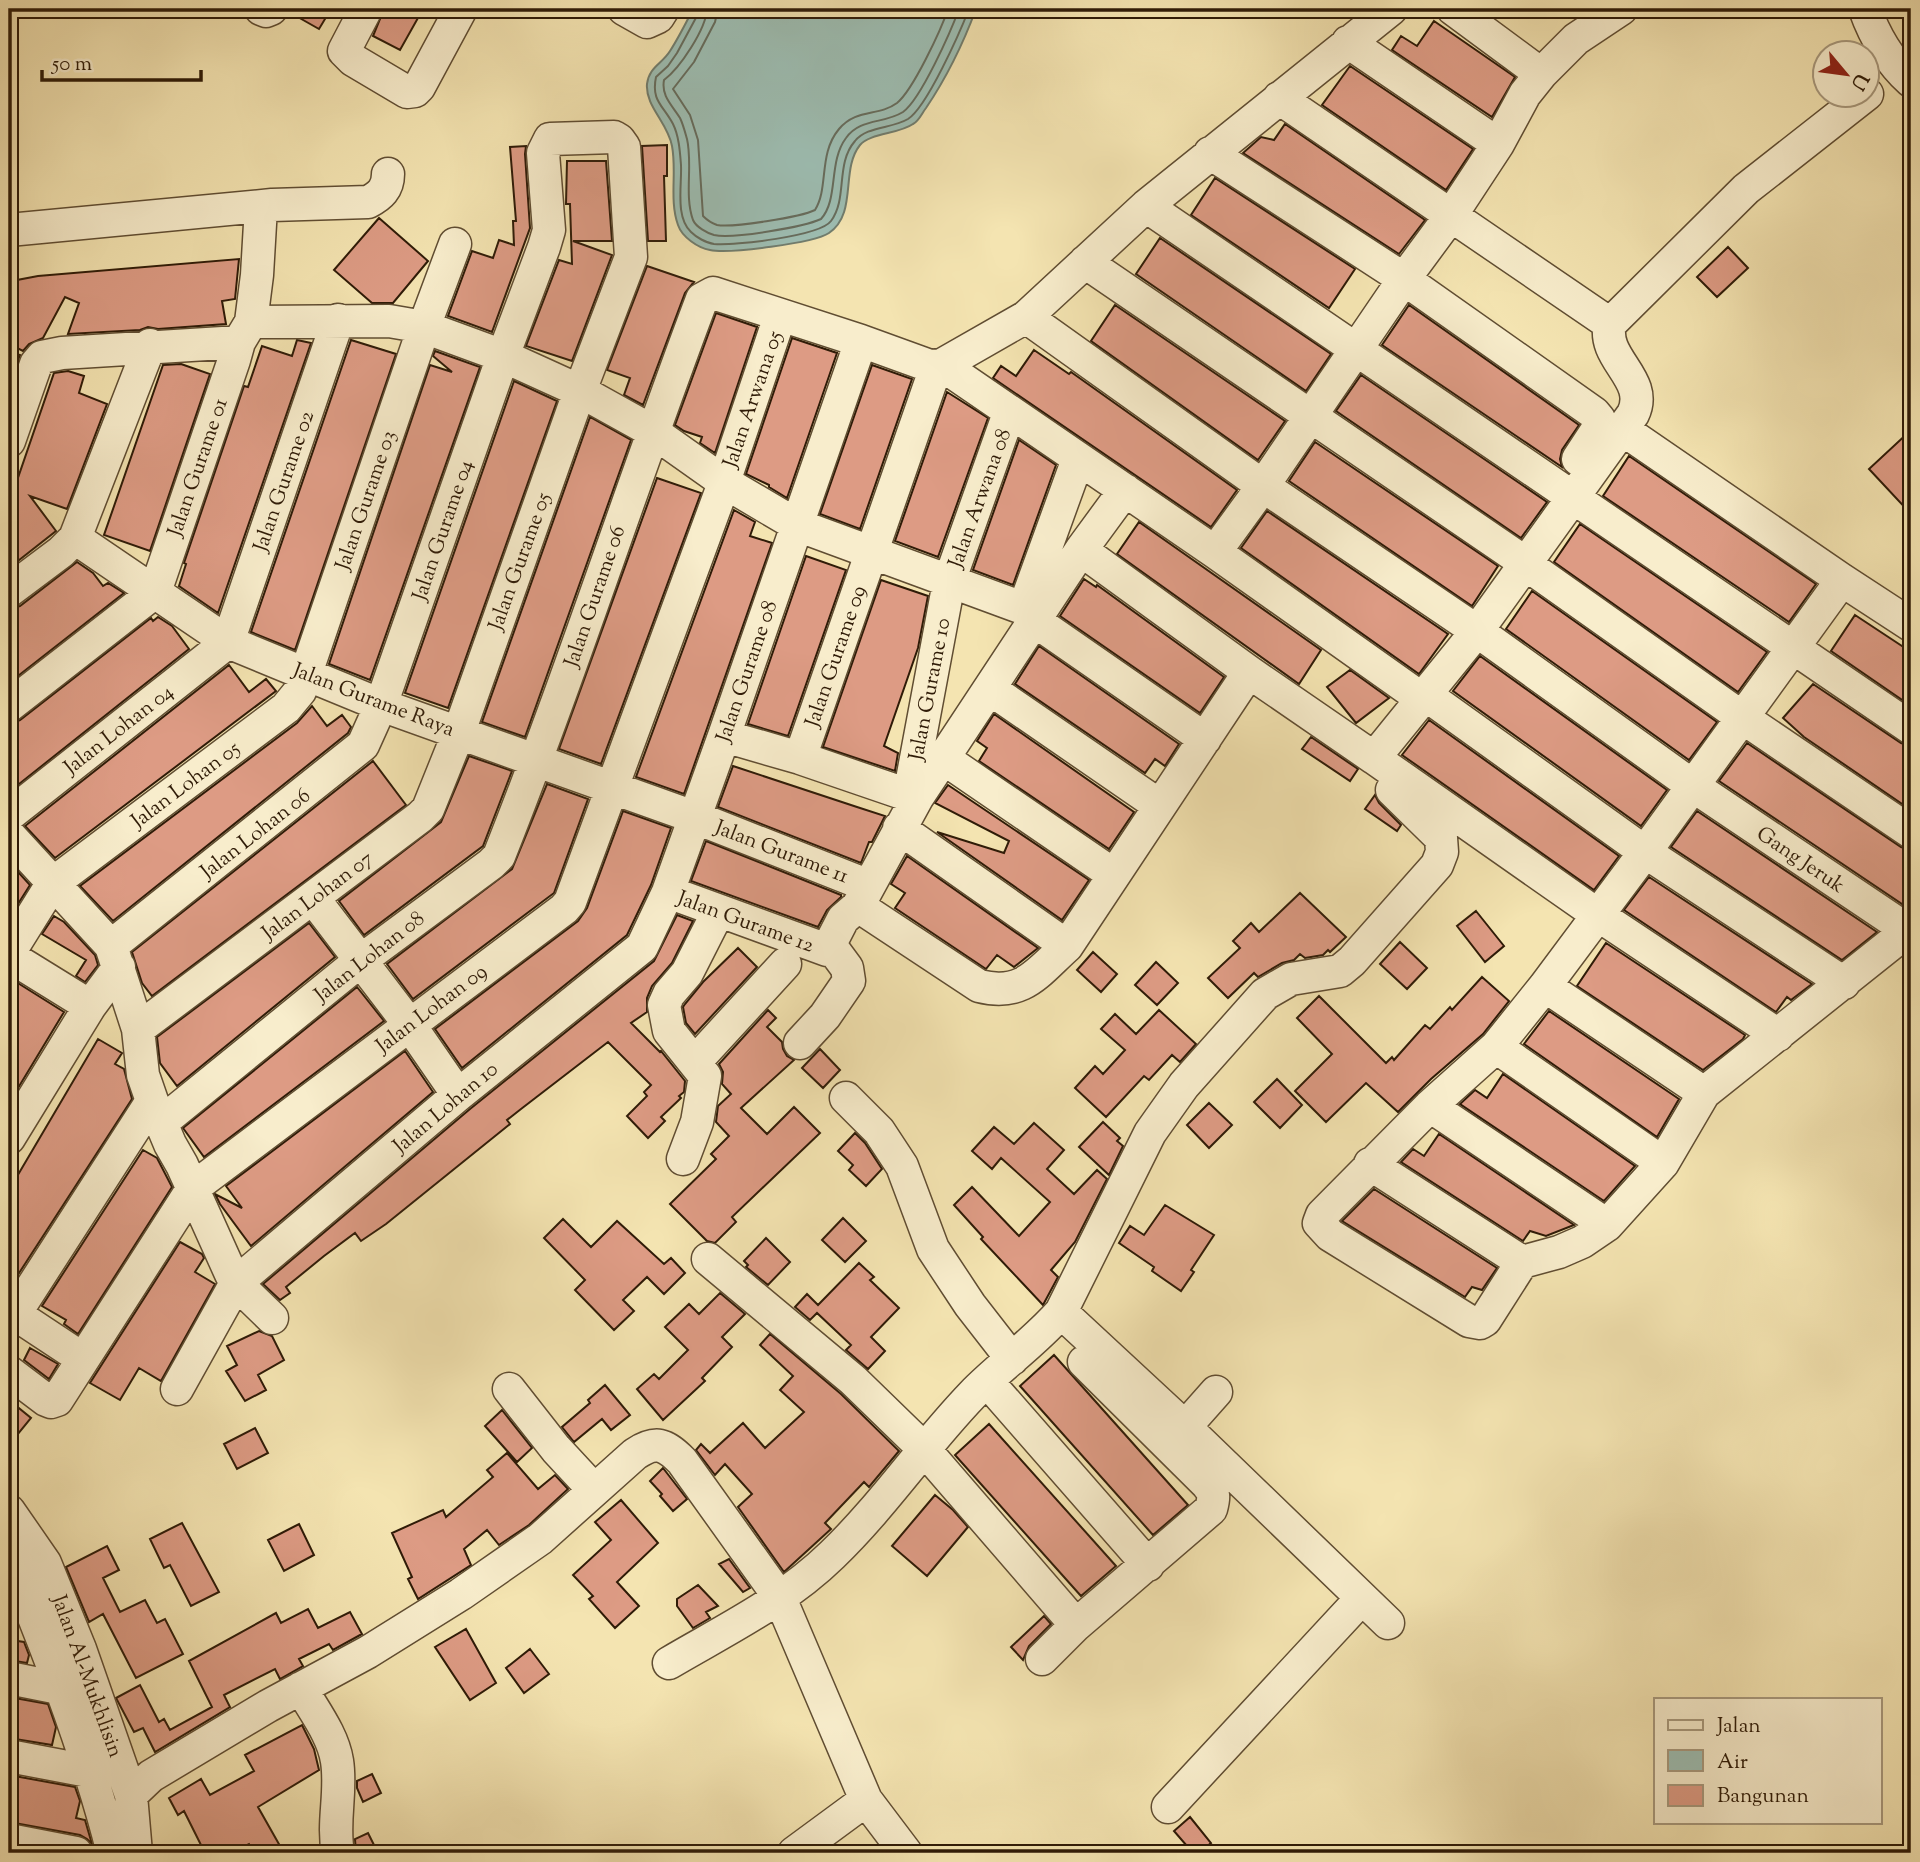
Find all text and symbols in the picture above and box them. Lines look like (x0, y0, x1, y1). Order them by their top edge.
scale bar (42, 38, 201, 82)
north arrow (1812, 38, 1882, 108)
text: 50 m (51, 50, 92, 80)
text: U (1843, 68, 1874, 95)
street label: Jalan Arwana 05 (716, 327, 791, 473)
street label: Jalan Gurame 01 (161, 394, 237, 542)
street label: Jalan Gurame 02 (246, 407, 323, 557)
street label: Jalan Arwana 08 (941, 425, 1020, 573)
street label: Jalan Gurame 03 (329, 427, 405, 576)
street label: Jalan Gurame 04 (405, 456, 482, 606)
street label: Jalan Gurame 05 (482, 489, 560, 636)
street label: Jalan Gurame 06 (557, 522, 634, 672)
street label: Jalan Gurame 09 (798, 582, 875, 732)
street label: Jalan Gurame 08 (709, 597, 786, 747)
street label: Jalan Gurame 10 (902, 616, 959, 764)
street label: Jalan Gurame Raya (287, 656, 459, 746)
street label: Jalan Lohan 04 (57, 678, 180, 784)
street label: Jalan Lohan 05 (125, 735, 247, 837)
street label: Jalan Lohan 06 (194, 782, 318, 888)
street label: Jalan Gurame 11 (709, 813, 852, 892)
street label: Gang Jeruk (1750, 820, 1851, 902)
street label: Jalan Lohan 07 (255, 844, 381, 949)
street label: Jalan Gurame 12 (672, 884, 818, 962)
street label: Jalan Lohan 08 (308, 905, 432, 1011)
street label: Jalan Lohan 09 (369, 958, 494, 1062)
street label: Jalan Lohan 10 (386, 1056, 505, 1162)
street label: Jalan Al-Mukhlisin (42, 1590, 129, 1762)
legend (1654, 1698, 1882, 1824)
text: Jalan (1716, 1712, 1761, 1742)
text: Air (1717, 1748, 1748, 1778)
text: Bangunan (1717, 1782, 1809, 1812)

